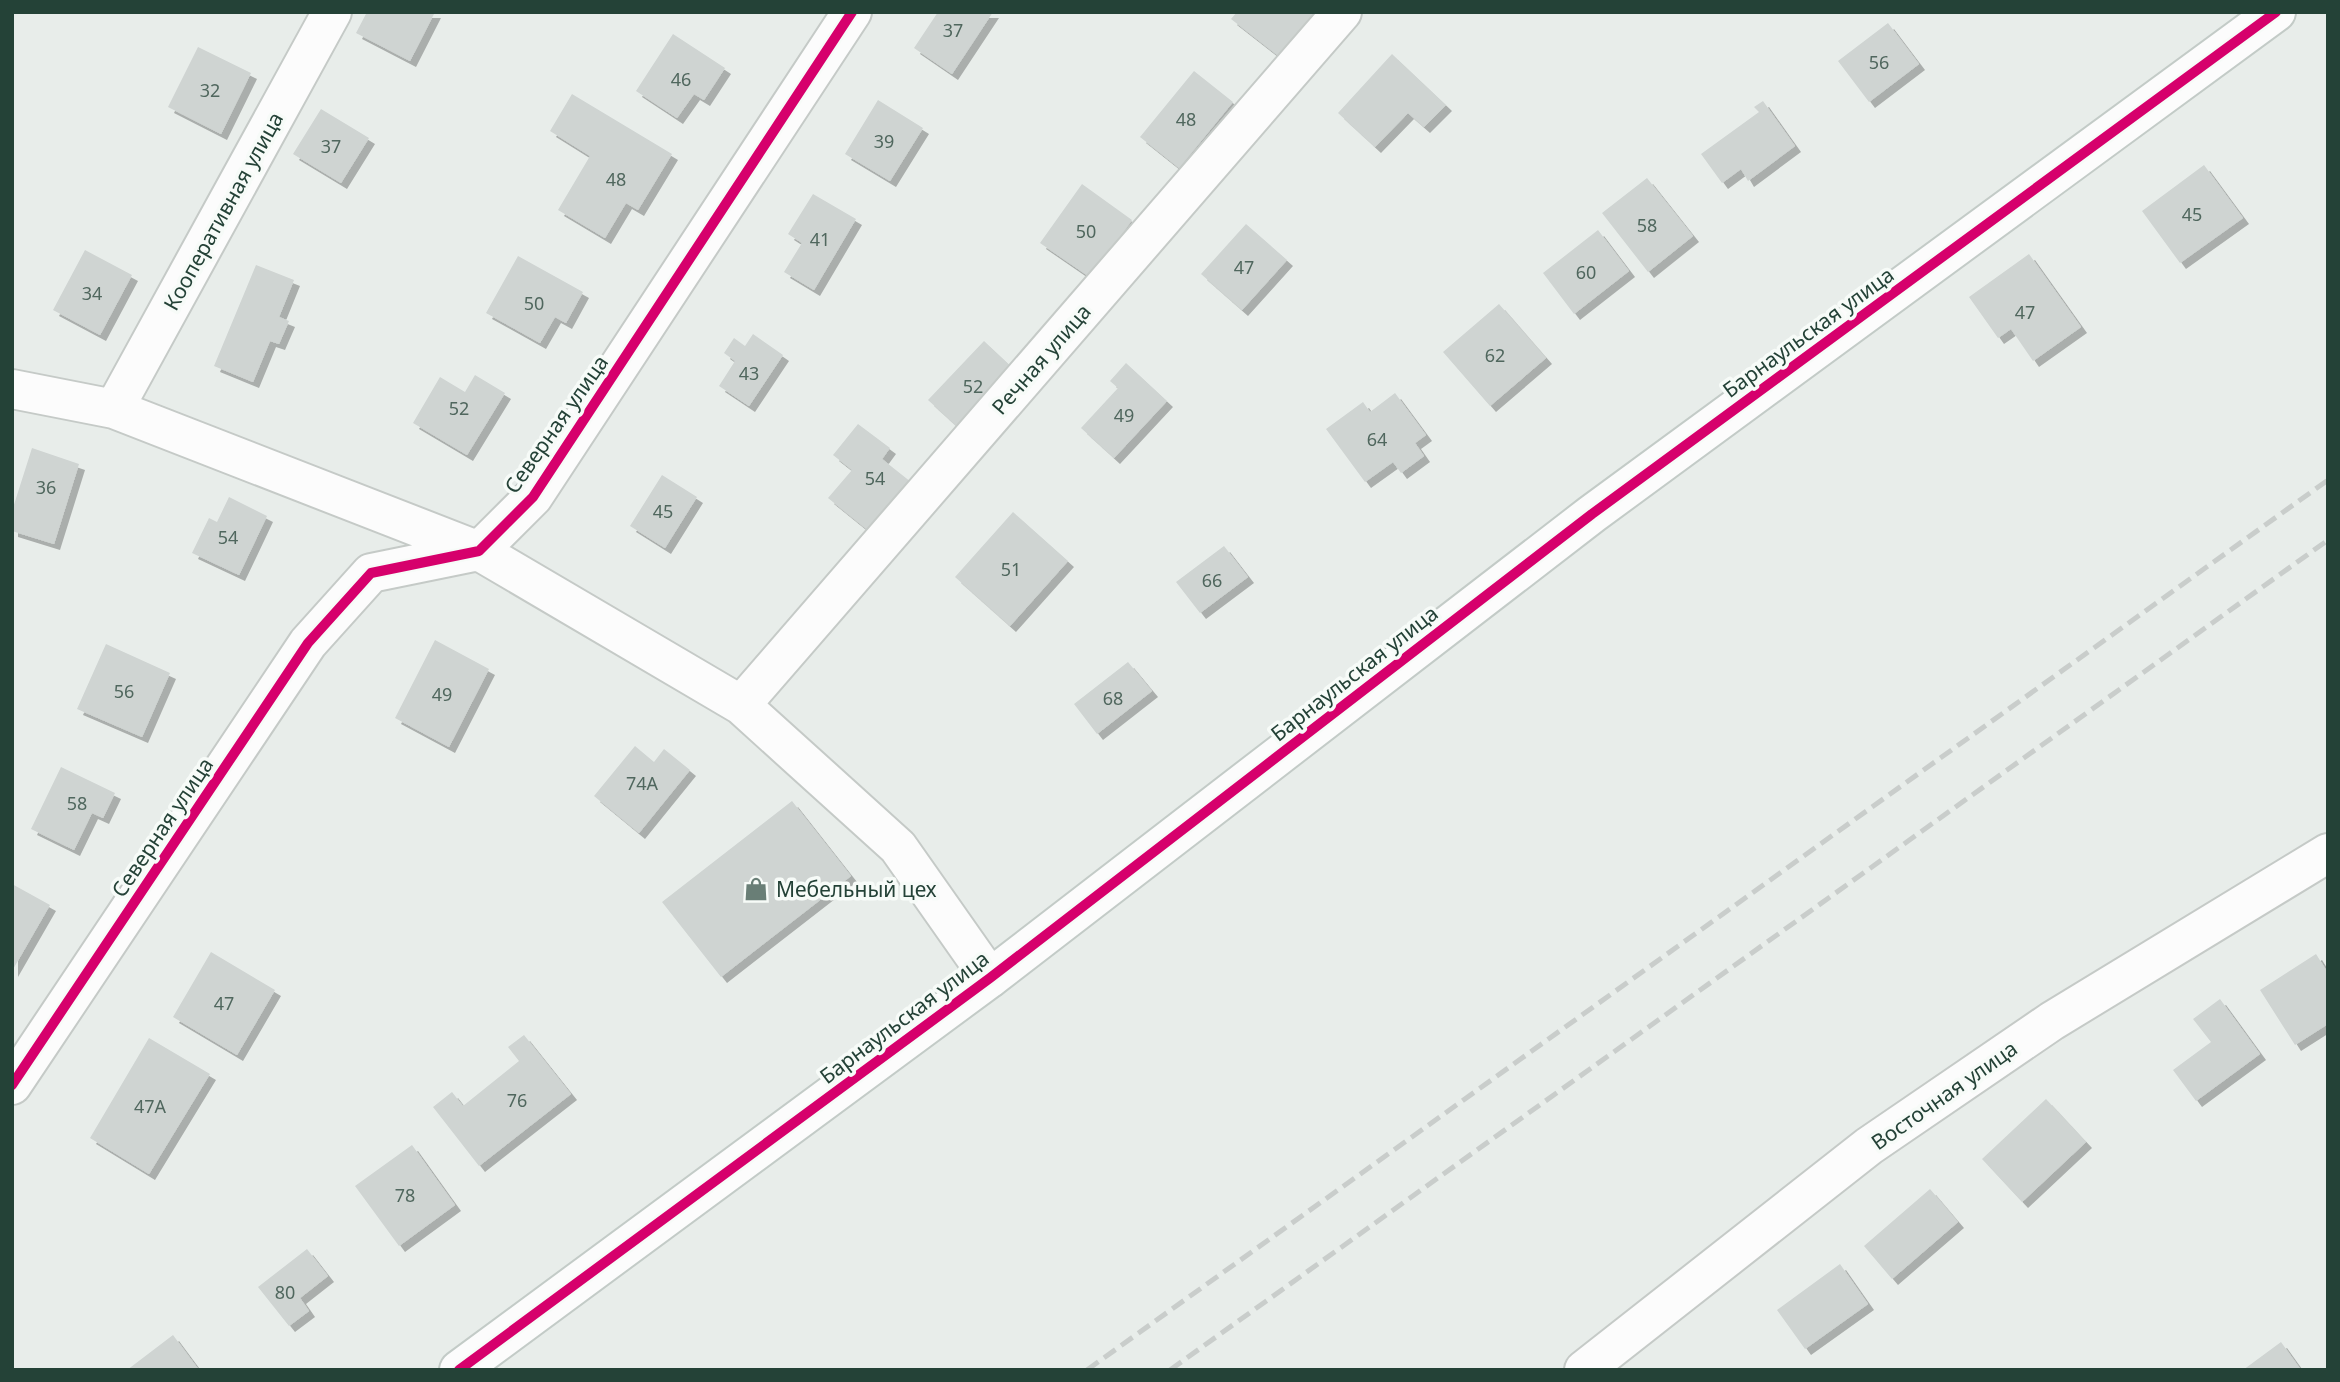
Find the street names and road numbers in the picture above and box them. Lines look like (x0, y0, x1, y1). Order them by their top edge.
street label: Кооперативная улица (157, 107, 289, 315)
street label: Барнаульская улица (1717, 260, 1899, 404)
street label: Речная улица (985, 298, 1097, 420)
street label: Северная улица (498, 349, 614, 499)
street label: Барнаульская улица (1265, 599, 1443, 747)
street label: Северная улица (105, 752, 219, 902)
street label: Барнаульская улица (814, 944, 994, 1090)
street label: Восточная улица (1865, 1034, 2023, 1156)

